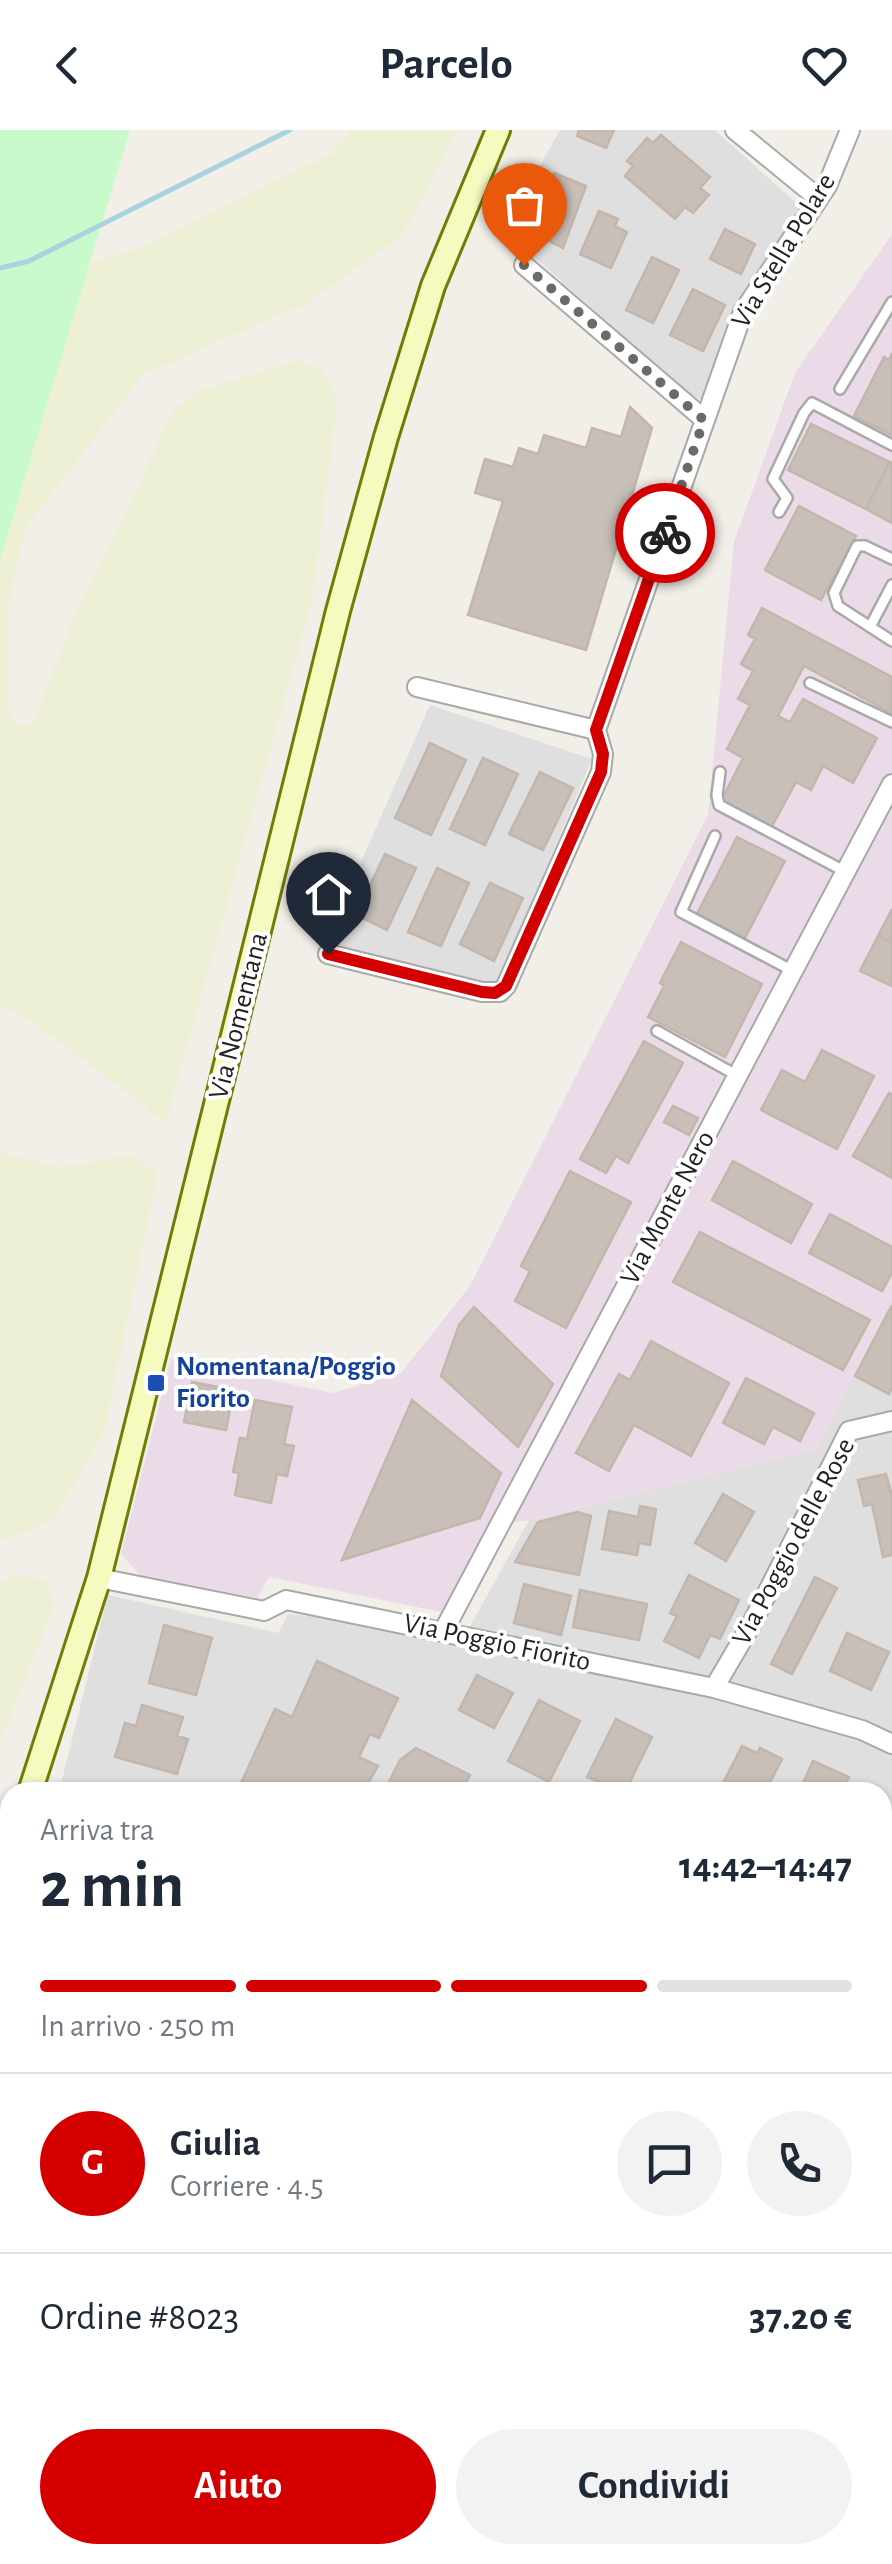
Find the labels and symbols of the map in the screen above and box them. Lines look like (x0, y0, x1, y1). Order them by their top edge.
pin (482, 163, 567, 266)
street label: Via Stella Polare (727, 169, 841, 333)
courier (615, 483, 715, 583)
pin (286, 852, 371, 955)
street label: Via Nomentana (205, 930, 273, 1102)
street label: Via Monte Nero (616, 1126, 720, 1290)
place label: Nomentana/Poggio Fiorito (176, 1353, 396, 1413)
marker: Nomentana/Poggio Fiorito (145, 1372, 167, 1394)
street label: Via Poggio delle Rose (728, 1434, 860, 1650)
street label: Via Poggio Fiorito (401, 1610, 593, 1676)

